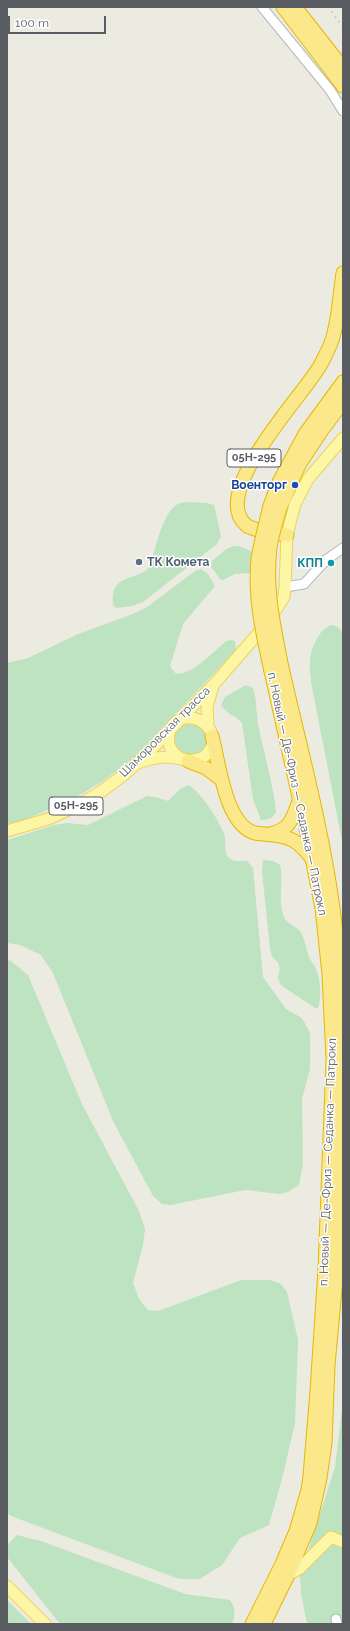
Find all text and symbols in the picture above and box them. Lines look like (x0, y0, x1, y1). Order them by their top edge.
scale bar (10, 8, 108, 34)
text: 100 m (15, 16, 49, 30)
road number: 05Н-295 (227, 449, 281, 467)
place label: Военторг (231, 478, 287, 492)
marker: Военторг (290, 480, 300, 490)
place label: ТК Комета (147, 555, 209, 569)
place label: КПП (297, 556, 323, 570)
marker: ТК Комета (134, 557, 144, 567)
marker: КПП (326, 558, 336, 568)
street label: п. Новый — Де-Фриз — Седанка — Патрокл (264, 671, 330, 917)
street label: Шаморовская трасса (117, 684, 213, 780)
road number: 05Н-295 (49, 797, 103, 815)
street label: п. Новый — Де-Фриз — Седанка — Патрокл (316, 1038, 340, 1286)

